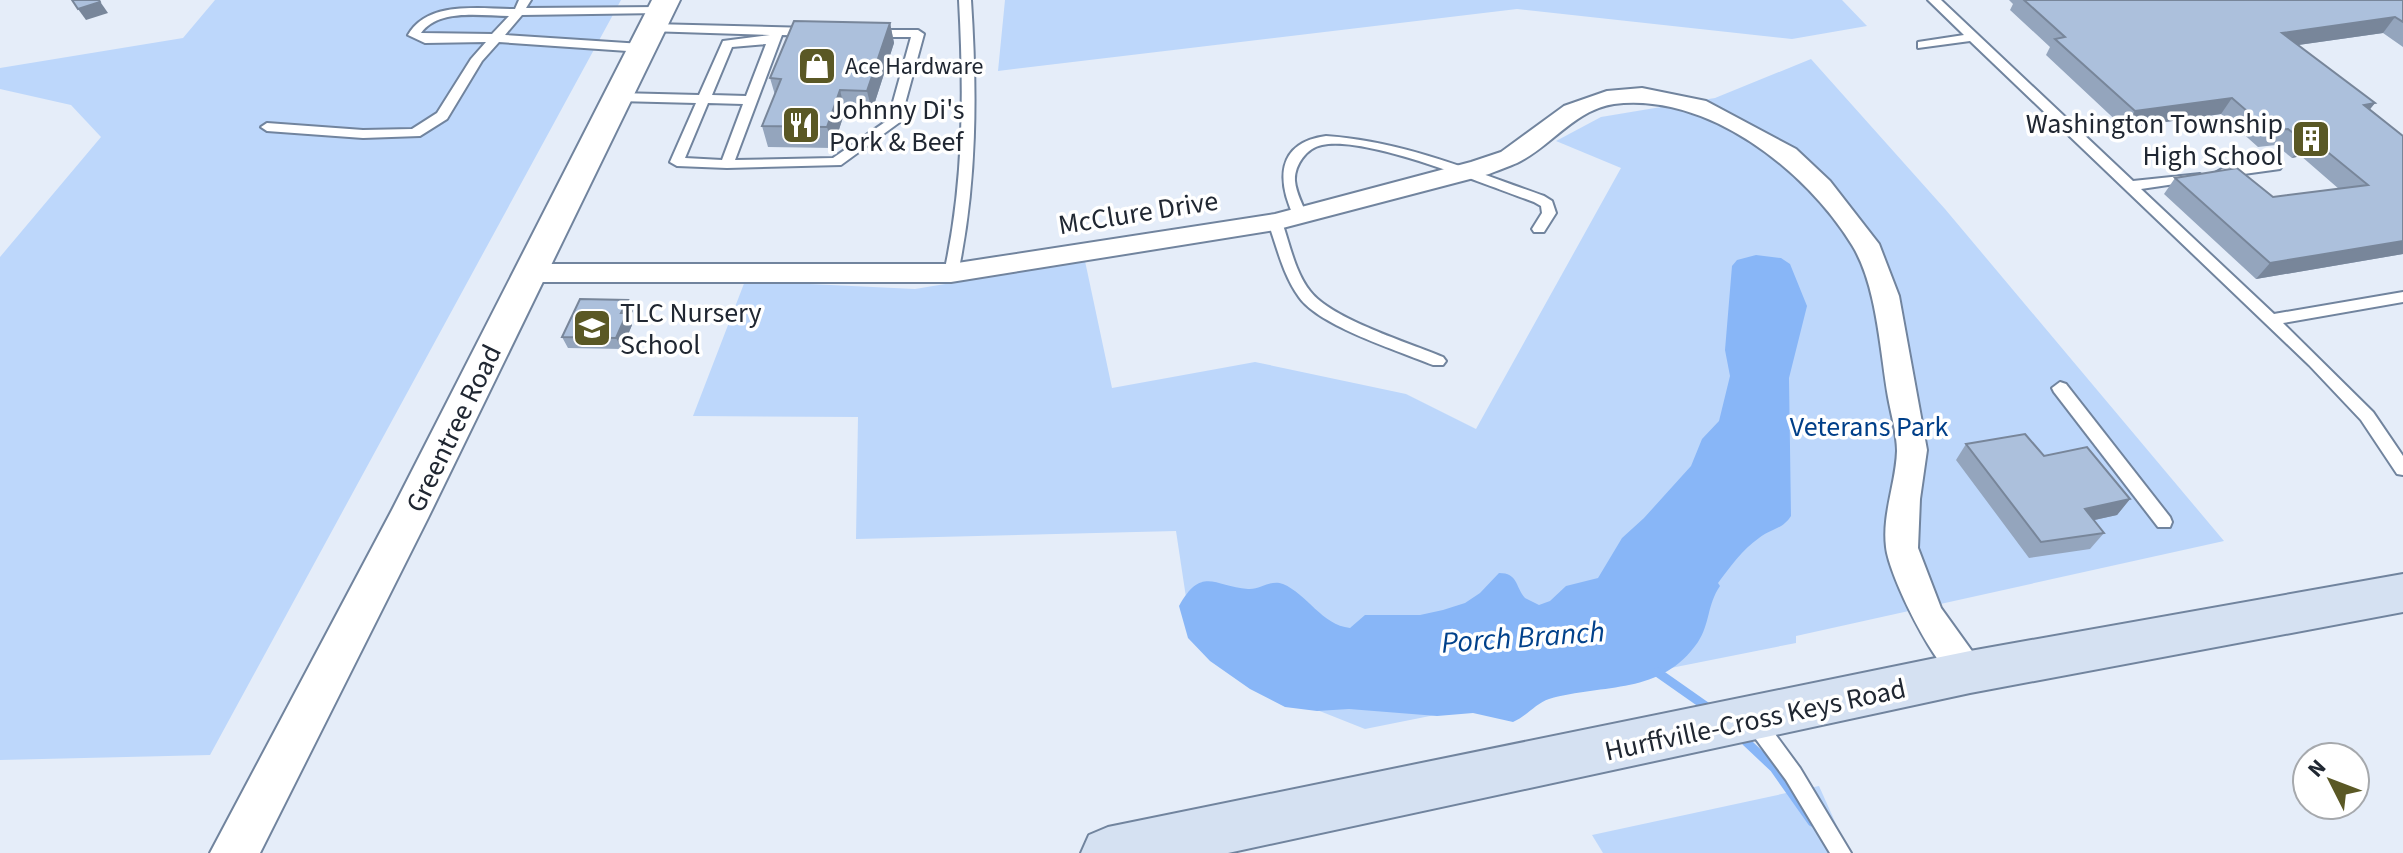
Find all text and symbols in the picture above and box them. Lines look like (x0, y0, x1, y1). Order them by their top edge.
shop icon: Ace Hardware (796, 45, 838, 87)
place label: Ace Hardware (845, 49, 983, 84)
place label: Johnny Di's Pork & Beef (829, 90, 964, 162)
restaurant icon: Johnny Di's Pork & Beef (780, 104, 822, 146)
place label: Washington Township High School (2026, 104, 2283, 176)
building icon: Washington Township High School (2290, 118, 2332, 160)
street label: McClure Drive (1055, 181, 1221, 245)
place label: TLC Nursery School (620, 293, 762, 365)
school or university icon: TLC Nursery School (571, 307, 613, 349)
street label: Greentree Road (396, 338, 512, 519)
park label: Veterans Park (1790, 407, 1949, 447)
water label: Porch Branch (1440, 610, 1606, 665)
street label: Hurffville-Cross Keys Road (1601, 669, 1910, 771)
north arrow (2291, 741, 2371, 821)
text: N (2300, 752, 2334, 784)

